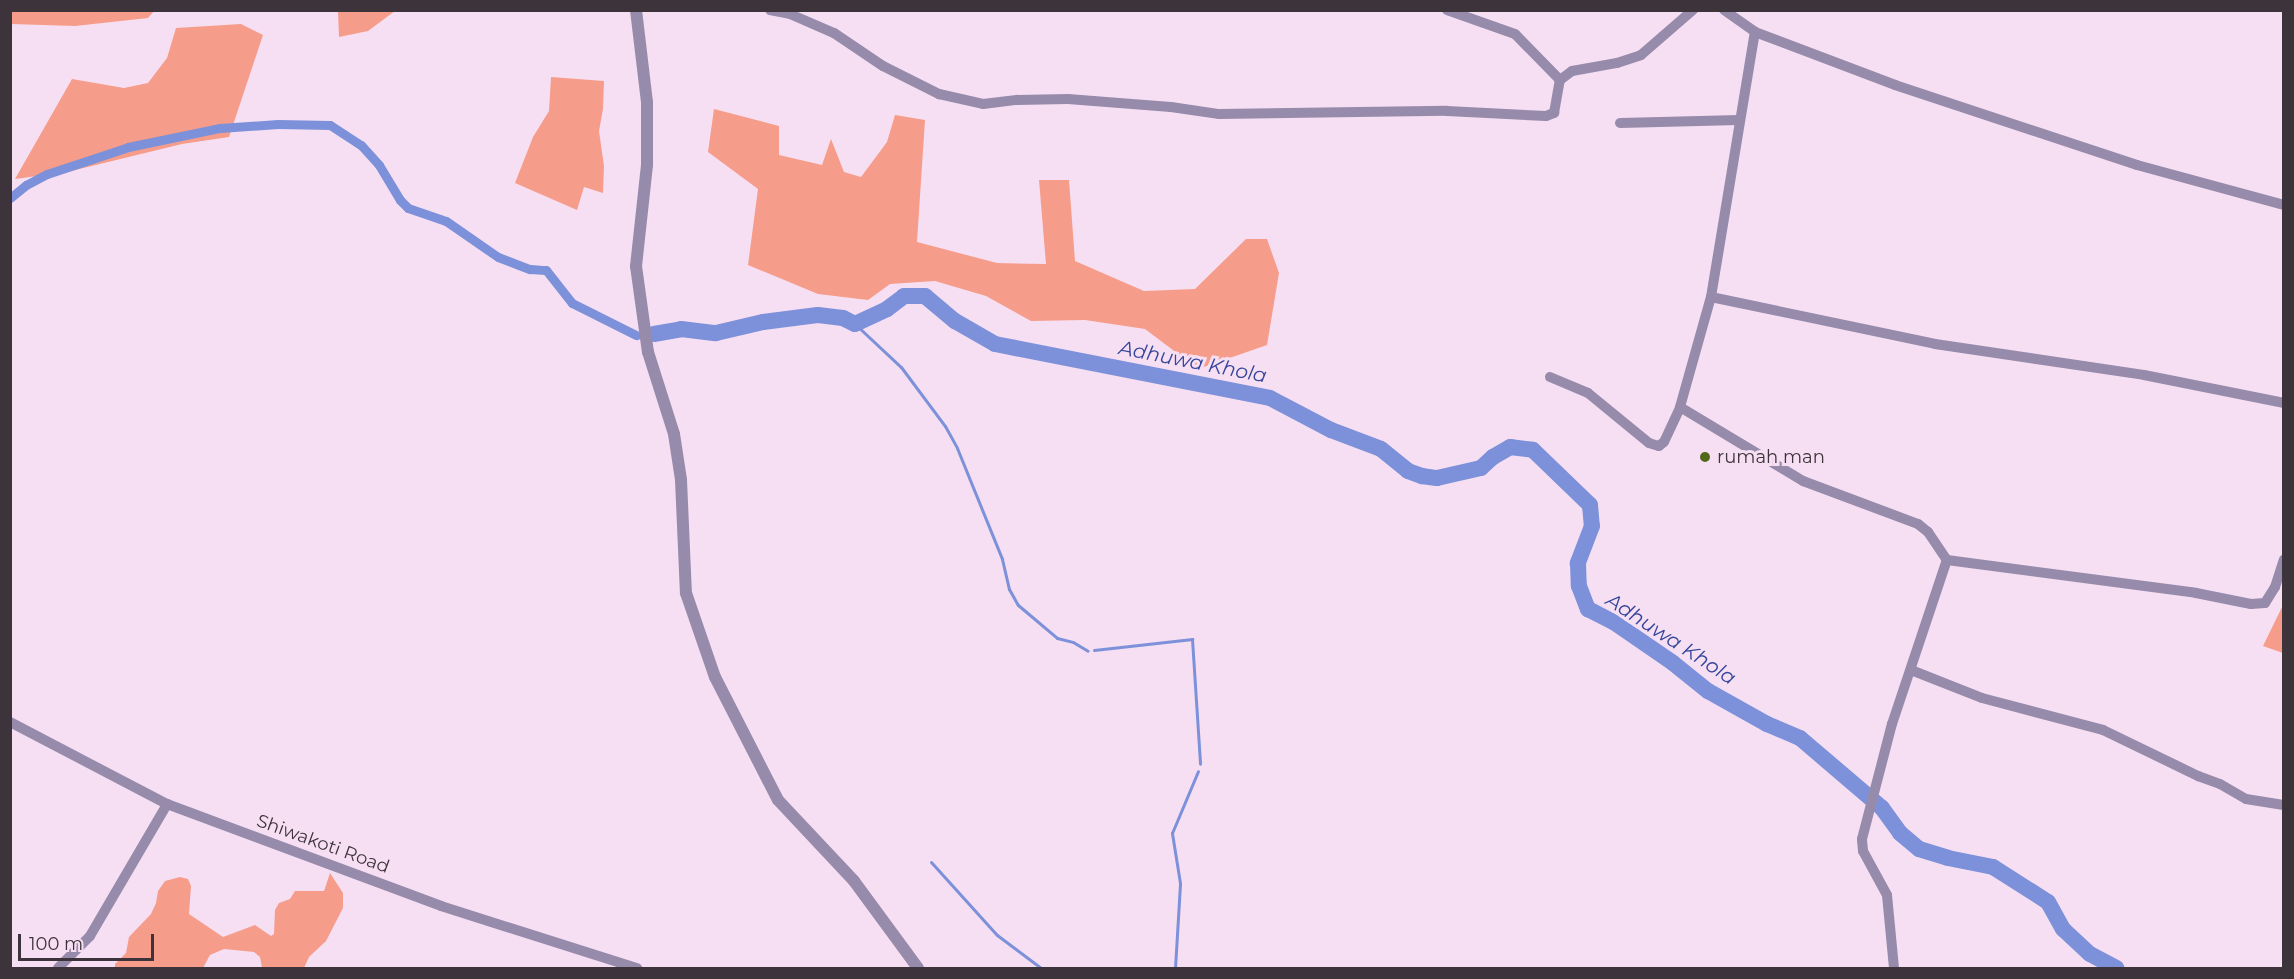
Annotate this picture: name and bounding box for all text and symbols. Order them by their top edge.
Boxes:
water label: Adhuwa Khola [1117,336,1269,388]
place label: rumah man [1717,446,1825,468]
marker: rumah man [1698,450,1712,464]
water label: Adhuwa Khola [1602,588,1740,690]
street label: Shiwakoti Road [254,810,392,878]
scale bar [21,922,158,960]
text: 100 m [29,933,83,955]

